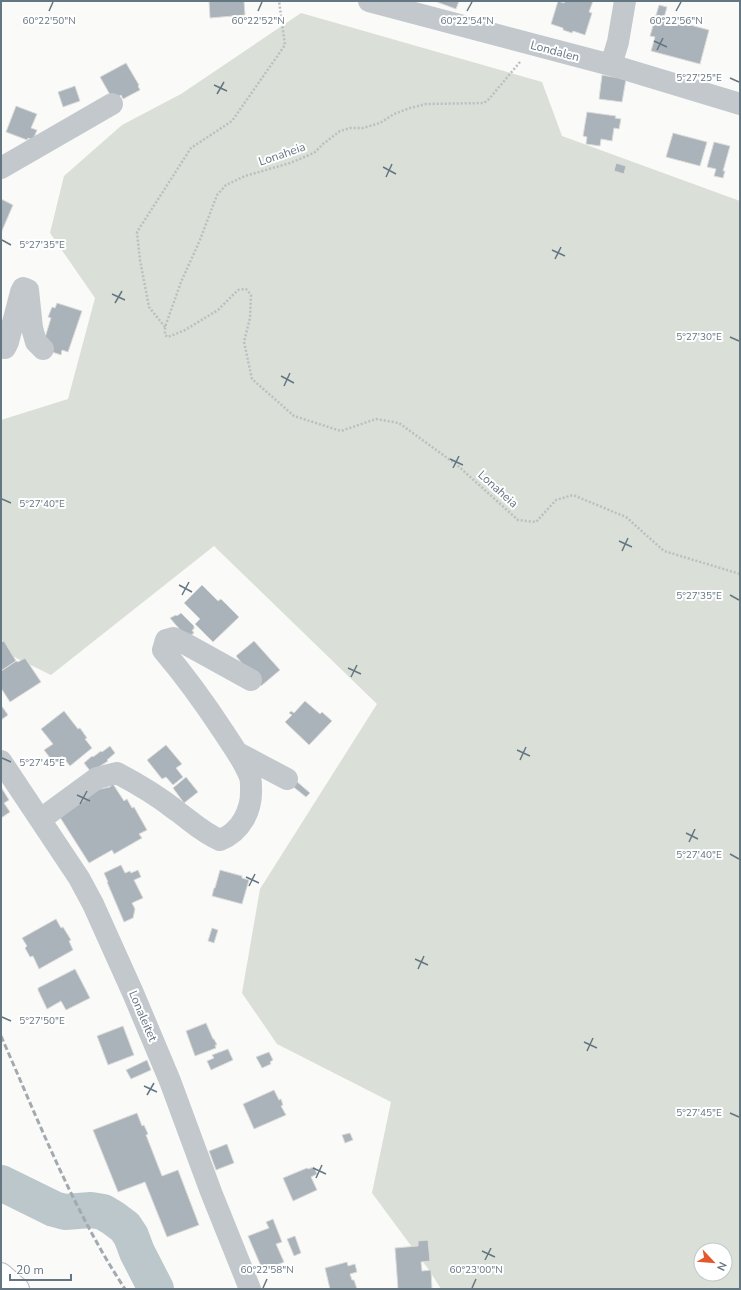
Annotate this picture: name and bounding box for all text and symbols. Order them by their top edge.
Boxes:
text: 60°22'50"N [22,14,76,28]
text: 60°22'52"N [231,14,285,28]
text: 60°22'54"N [440,14,494,28]
text: 60°22'56"N [649,14,703,28]
street label: Londalen [529,37,581,65]
text: 5°27'25"E [676,71,722,85]
street label: Lonaheia [256,139,308,169]
text: 5°27'35"E [19,238,65,252]
text: 5°27'30"E [676,330,722,344]
street label: Lonaheia [475,467,521,511]
text: 5°27'40"E [19,497,65,511]
text: 5°27'35"E [676,589,722,603]
text: 5°27'45"E [19,756,65,770]
text: 5°27'40"E [676,848,722,862]
street label: Lonaleitet [125,988,161,1045]
text: 5°27'50"E [19,1014,65,1028]
text: 5°27'45"E [676,1106,722,1120]
north arrow [693,1242,733,1282]
scale bar [10,1256,71,1282]
text: N [713,1259,730,1273]
text: 20 m [16,1262,44,1278]
text: 60°22'58"N [240,1263,294,1277]
text: 60°23'00"N [449,1263,503,1277]

